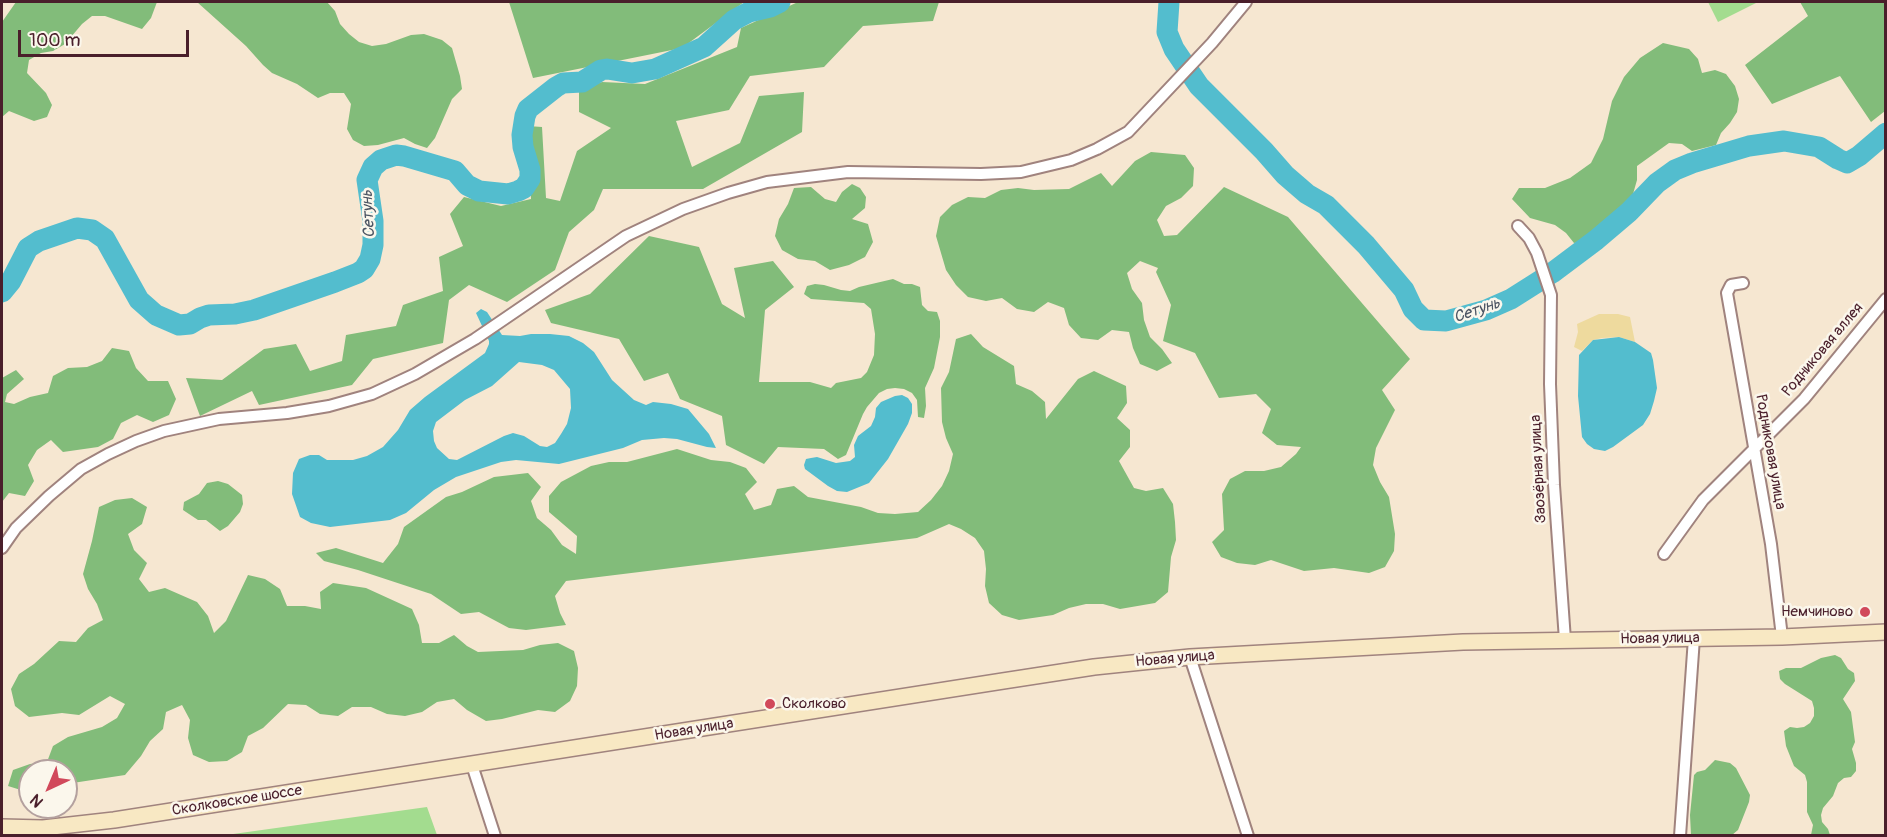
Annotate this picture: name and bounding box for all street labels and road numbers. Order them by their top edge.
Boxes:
street label: Родниковая аллея [1779,300,1867,400]
street label: Родниковая улица [1751,393,1789,511]
street label: Заозёрная улица [1527,414,1551,524]
street label: Новая улица [1620,629,1700,649]
street label: Новая улица [1135,647,1215,671]
street label: Новая улица [653,715,735,745]
street label: Сколковское шоссе [171,782,303,820]

